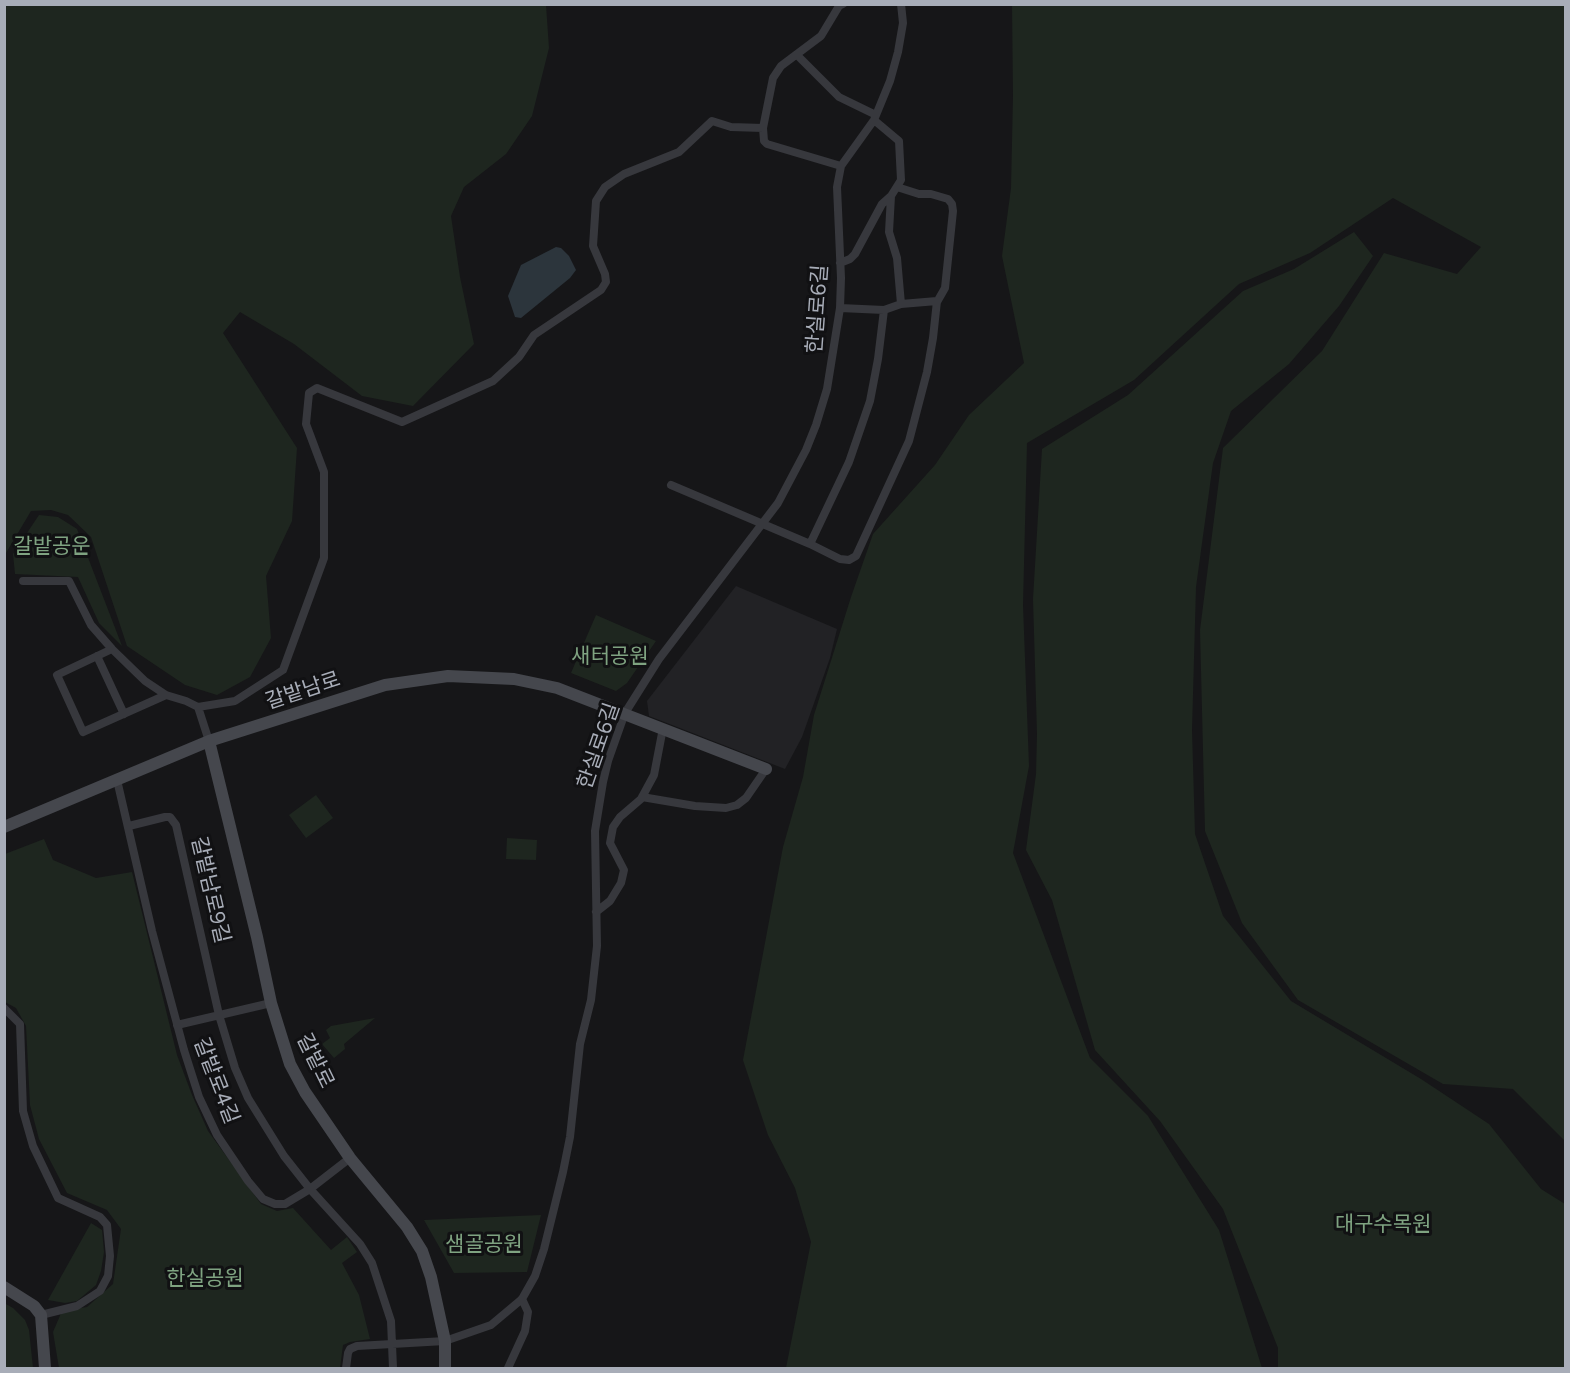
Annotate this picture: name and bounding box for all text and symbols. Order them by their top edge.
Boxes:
street label: 한실로6길 [802,264,834,354]
park label: 갈밭공운 [13,534,91,560]
park label: 새터공원 [571,644,649,670]
street label: 갈밭남로 [262,667,344,715]
street label: 한실로6길 [573,700,625,792]
street label: 갈밭남로9길 [186,834,234,946]
street label: 갈밭로 [291,1029,339,1093]
street label: 갈밭로4길 [188,1034,244,1128]
park label: 대구수목원 [1335,1212,1431,1238]
park label: 샘골공원 [445,1232,523,1258]
park label: 한실공원 [166,1266,244,1292]

